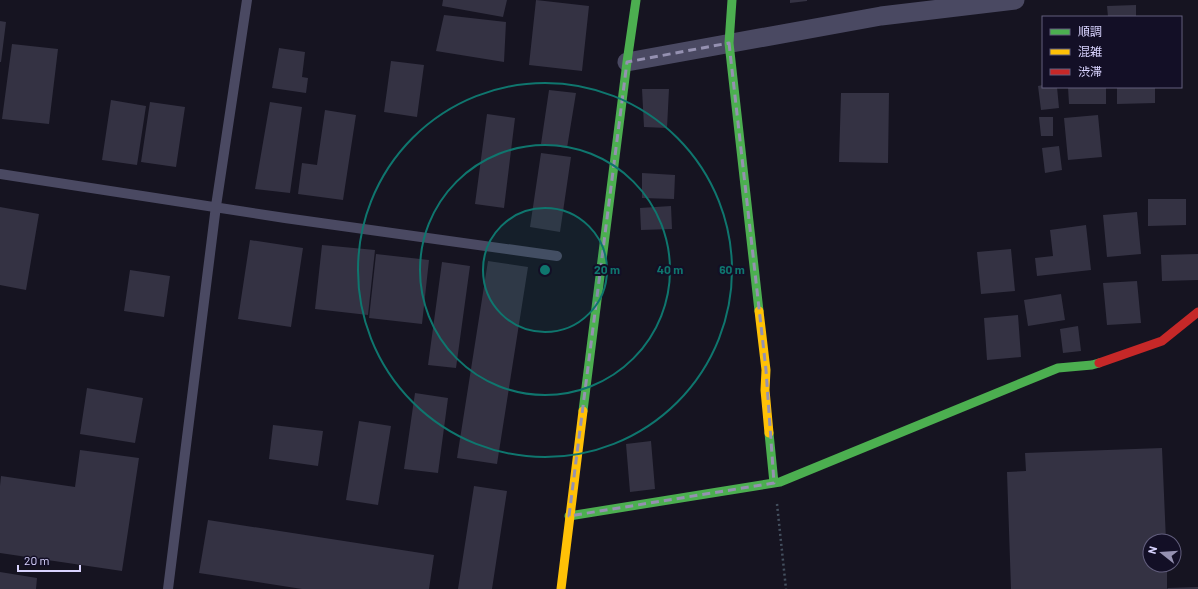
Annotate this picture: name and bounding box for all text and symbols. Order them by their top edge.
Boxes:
legend [1042,16,1182,88]
text: 順調 [1078,24,1102,38]
text: 混雑 [1078,44,1102,58]
text: 渋滞 [1078,64,1102,78]
text: 20 m [594,262,620,276]
text: 40 m [657,262,683,276]
text: 60 m [719,262,745,276]
centre of rings [538,263,552,277]
north arrow [1142,533,1182,573]
text: N [1145,545,1159,555]
scale bar [18,547,80,573]
text: 20 m [24,553,50,567]

